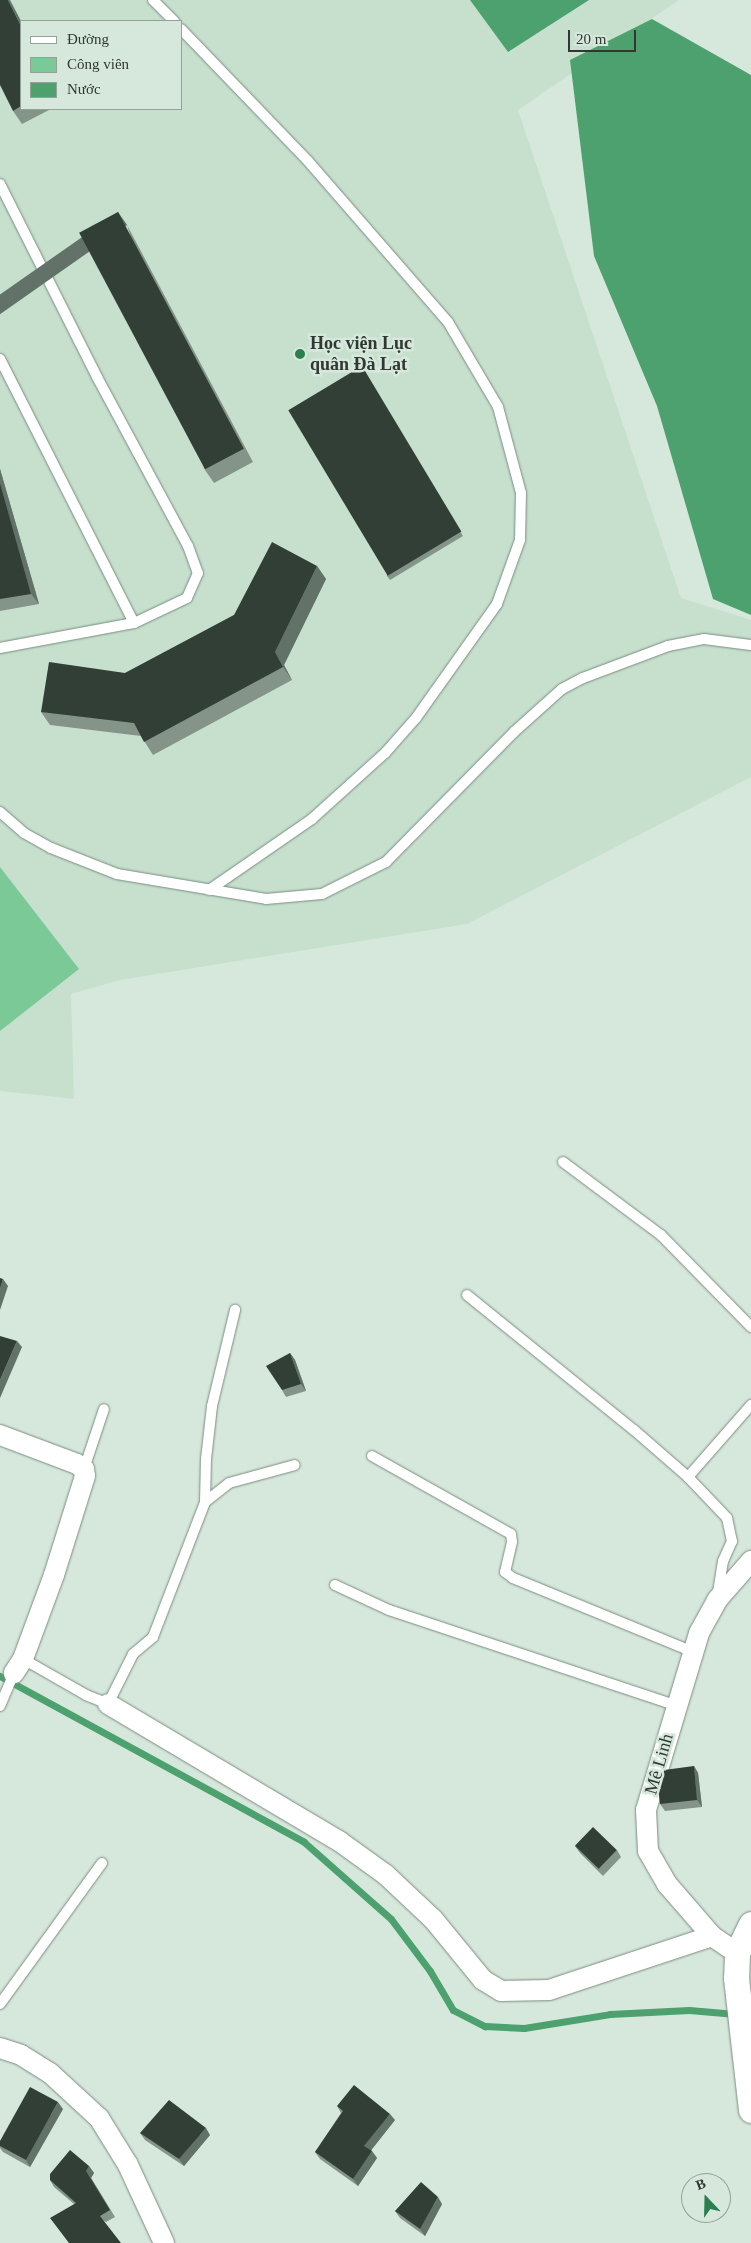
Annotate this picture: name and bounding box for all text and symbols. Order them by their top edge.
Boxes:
legend [20,20,182,110]
scale bar [571,20,638,52]
text: Đường [67,31,109,47]
text: 20 m [576,31,606,47]
text: Công viên [67,56,129,72]
text: Nước [67,81,101,97]
place label: Học viện Lục quân Đà Lạt [310,333,412,376]
marker: Học viện Lục quân Đà Lạt [294,348,306,360]
street label: Mê Linh [640,1731,678,1797]
north arrow [681,2173,731,2223]
text: B [694,2176,708,2193]

